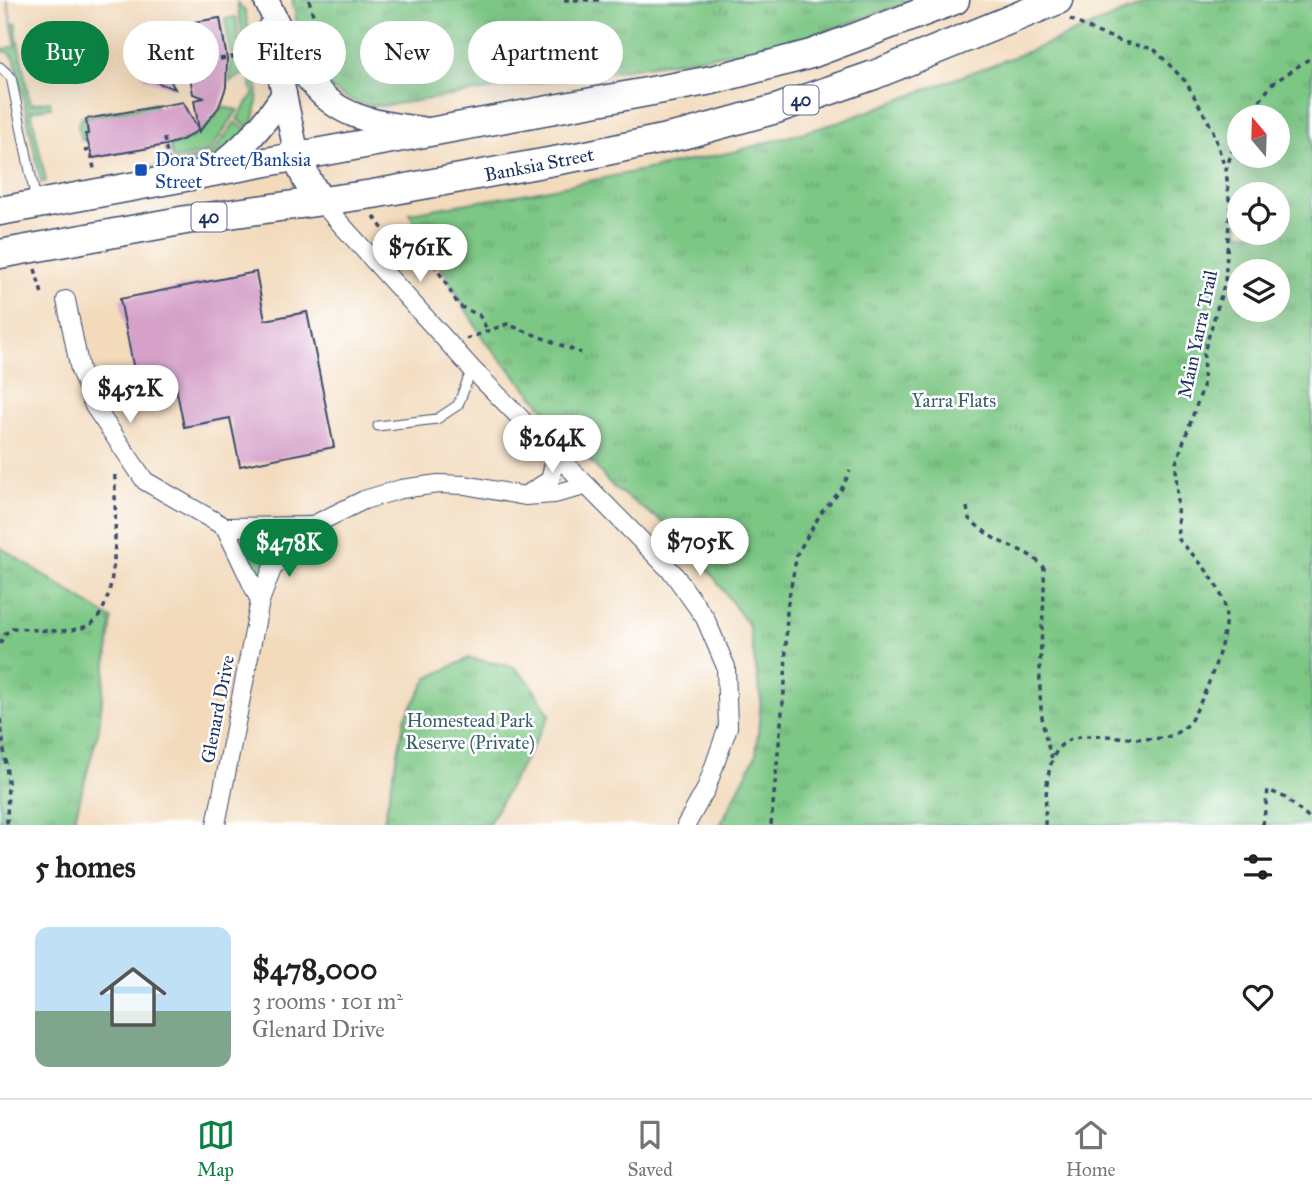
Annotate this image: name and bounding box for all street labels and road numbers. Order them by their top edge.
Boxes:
road number: 40 [784,86,818,114]
street label: Banksia Street [482,143,596,186]
road number: 40 [192,202,227,232]
street label: Main Yarra Trail [1173,267,1222,400]
street label: Glenard Drive [196,653,239,765]

